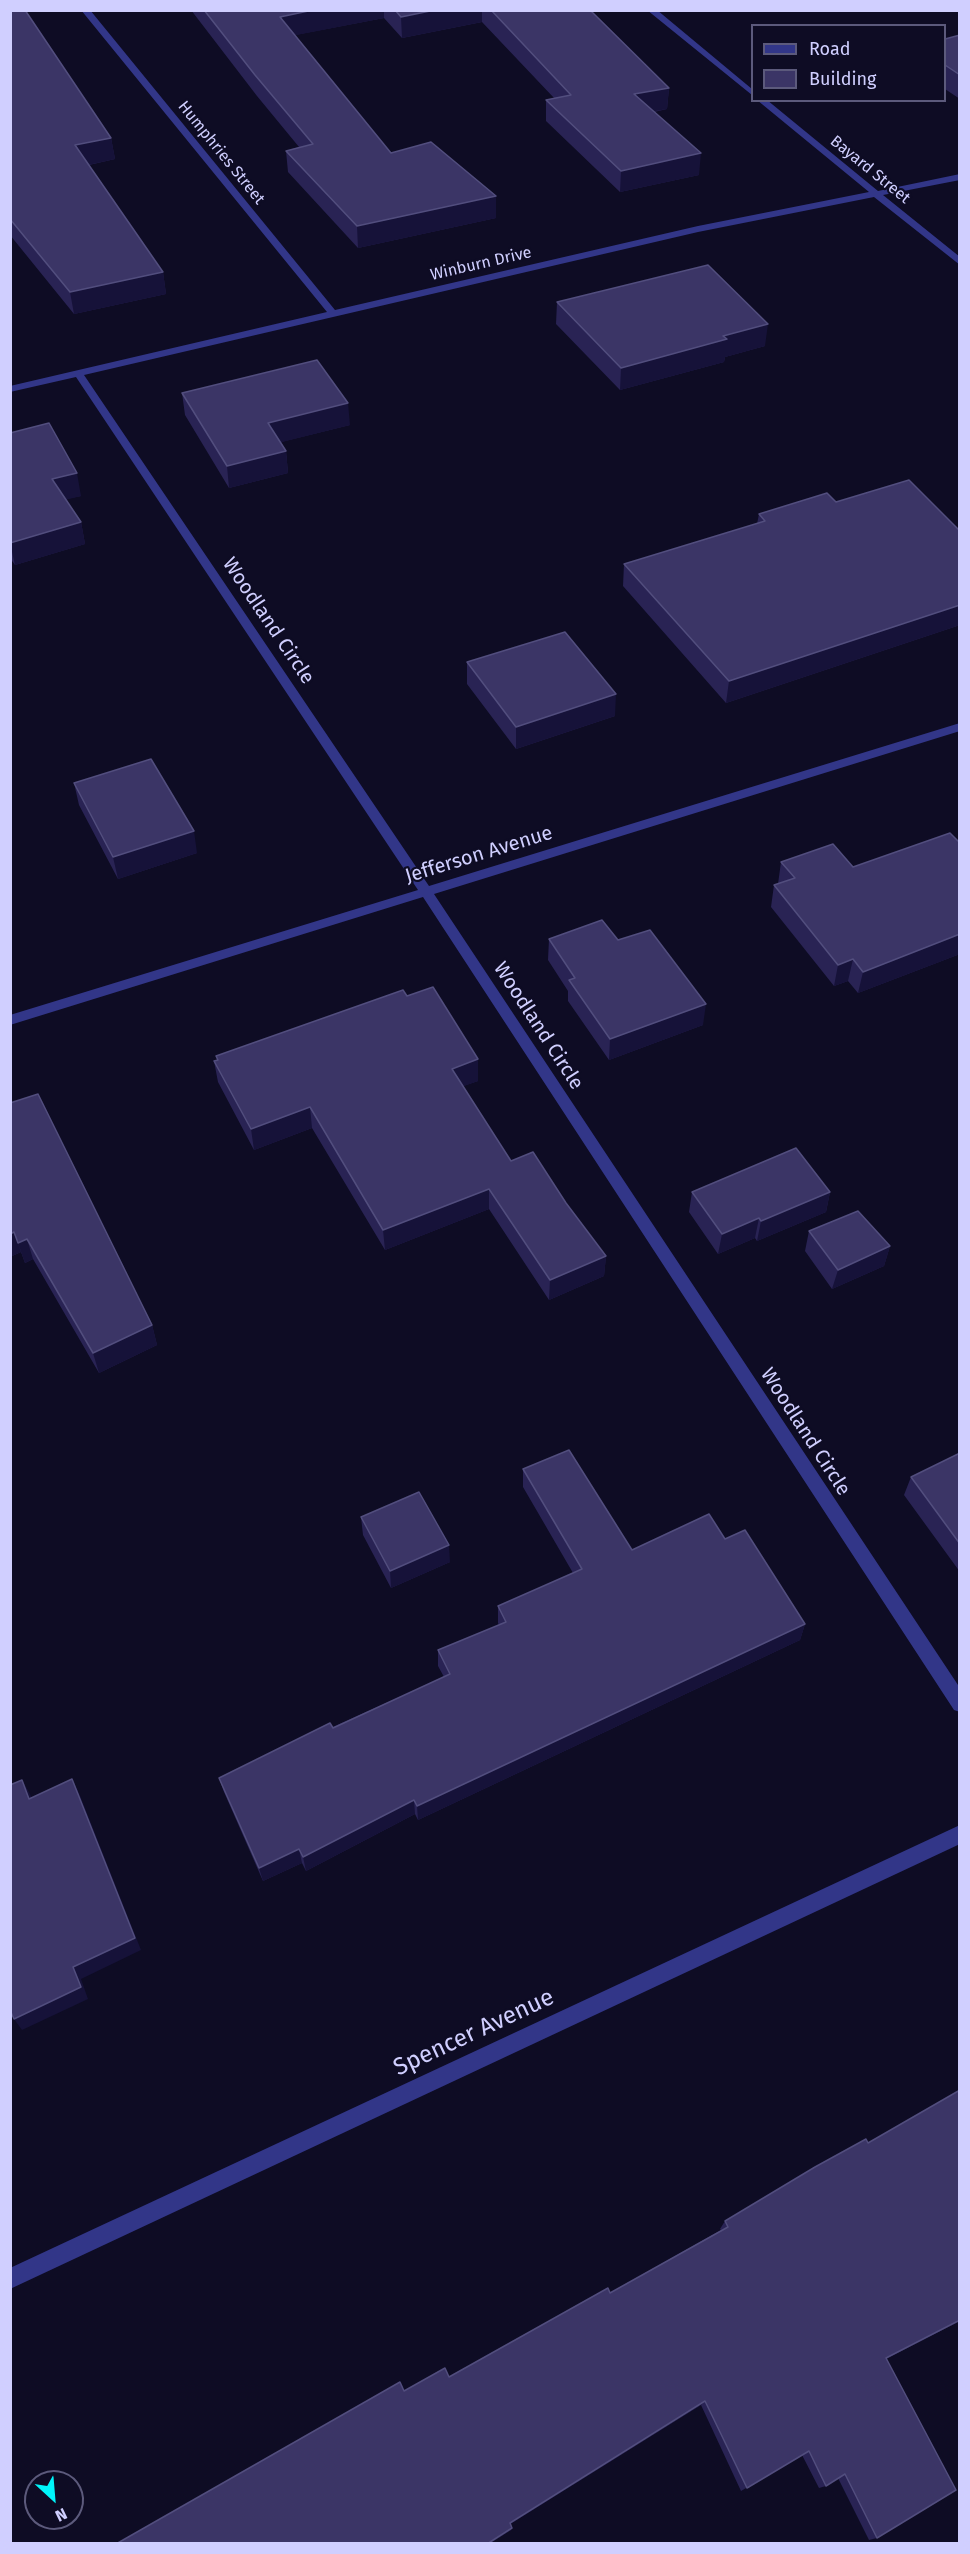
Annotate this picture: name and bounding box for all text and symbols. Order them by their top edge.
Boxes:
legend [751,24,946,102]
text: Road [809,38,851,60]
text: Building [809,68,876,90]
street label: Humphries Street [173,97,269,209]
street label: Bayard Street [826,132,914,208]
street label: Winburn Drive [429,243,533,285]
street label: Woodland Circle [217,553,319,689]
street label: Jefferson Avenue [402,821,556,889]
street label: Woodland Circle [488,958,588,1094]
street label: Woodland Circle [755,1364,855,1500]
street label: Spencer Avenue [389,1983,559,2083]
north arrow [24,2470,84,2530]
text: N [52,2504,70,2526]

